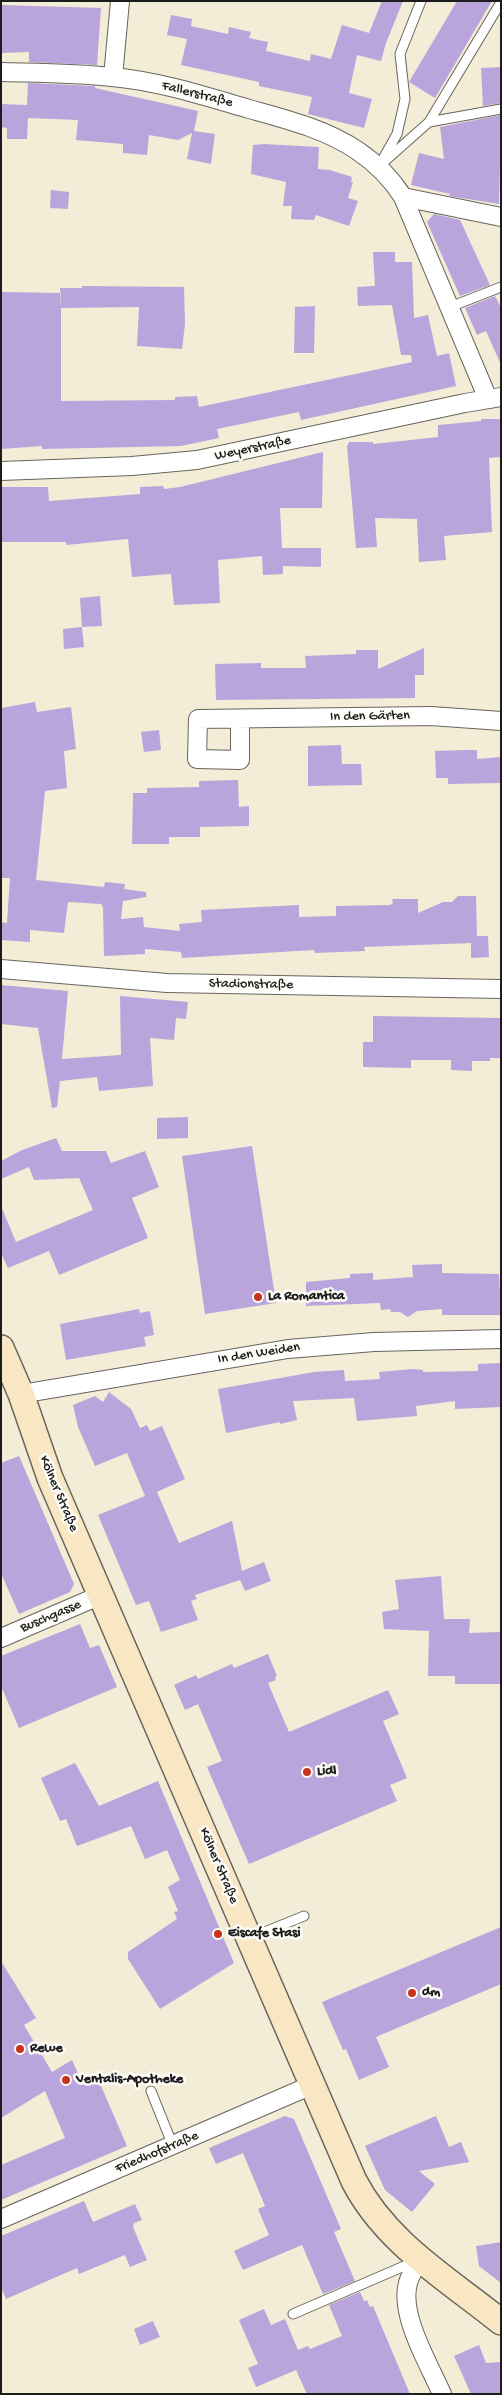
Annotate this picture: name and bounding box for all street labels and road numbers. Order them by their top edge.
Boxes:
street label: Fallerstraße [160,78,234,112]
street label: Weyerstraße [213,433,293,465]
street label: In den Gärten [330,708,410,726]
street label: Stadionstraße [209,976,293,994]
street label: In den Weiden [217,1339,301,1369]
street label: Kölner Straße [34,1453,82,1535]
street label: Buschgasse [18,1597,84,1637]
street label: Kölner Straße [194,1825,242,1907]
street label: Friedhofstraße [113,2128,201,2178]

